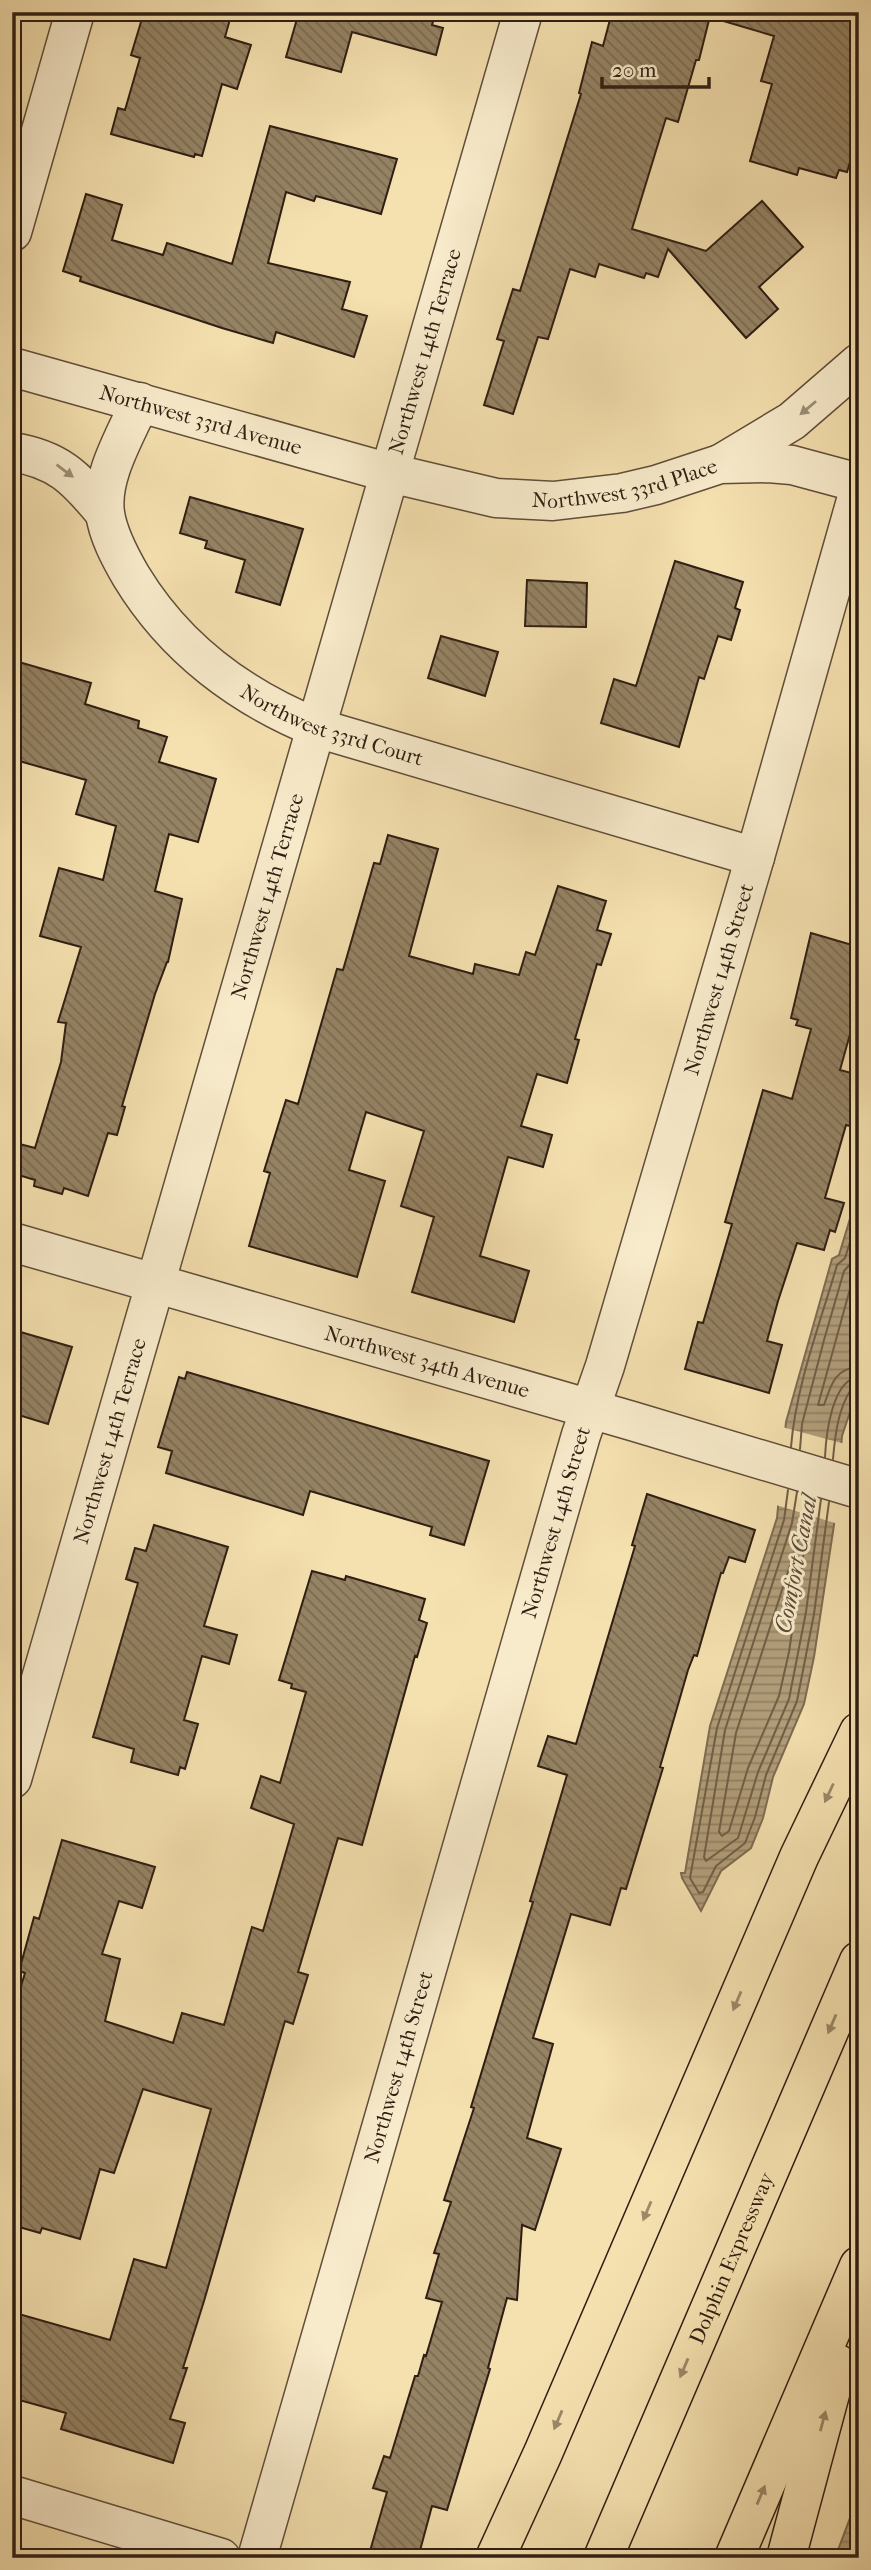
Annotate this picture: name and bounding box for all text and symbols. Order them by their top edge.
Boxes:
scale bar [602,46,708,90]
text: 20 m [612,58,657,82]
street label: Northwest 14th Terrace [384,246,466,457]
street label: Northwest 33rd Avenue [97,380,305,460]
one-way arrow [799,400,817,416]
street label: Northwest 33rd Place [531,454,720,513]
one-way arrow [56,464,74,478]
street label: Northwest 33rd Court [236,679,427,771]
street label: Northwest 14th Terrace [226,790,308,1002]
street label: Northwest 14th Street [679,880,759,1078]
street label: Northwest 34th Avenue [322,1321,532,1403]
street label: Northwest 14th Terrace [69,1335,151,1547]
street label: Northwest 14th Street [517,1423,595,1621]
water label: Comfort Canal [769,1490,823,1635]
one-way arrow [823,1783,834,1803]
street label: Northwest 14th Street [360,1968,438,2166]
one-way arrow [731,1991,742,2012]
one-way arrow [826,2013,837,2034]
street label: Dolphin Expressway [684,2168,779,2348]
one-way arrow [641,2200,652,2221]
one-way arrow [678,2358,690,2378]
one-way arrow [552,2409,563,2430]
one-way arrow [818,2410,829,2432]
one-way arrow [755,2485,767,2505]

